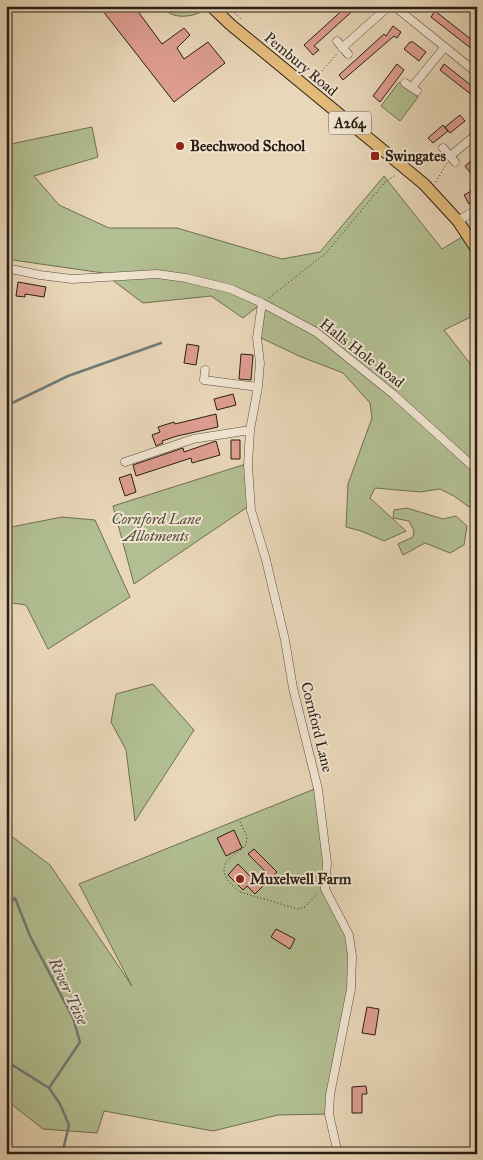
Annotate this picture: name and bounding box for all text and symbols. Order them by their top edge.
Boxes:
street label: Pembury Road [261,28,342,100]
road number: A264 [329,112,371,134]
place label: Beechwood School [190,137,306,155]
marker: Beechwood School [174,140,186,152]
place label: Swingates [385,147,446,166]
marker: Swingates [369,150,381,162]
street label: Halls Hole Road [316,315,408,392]
park label: Cornford Lane Allotments [111,510,201,545]
street label: Cornford Lane [297,680,337,774]
place label: Muxelwell Farm [250,870,352,888]
marker: Muxelwell Farm [234,873,246,885]
water label: River Teise [44,954,93,1029]

